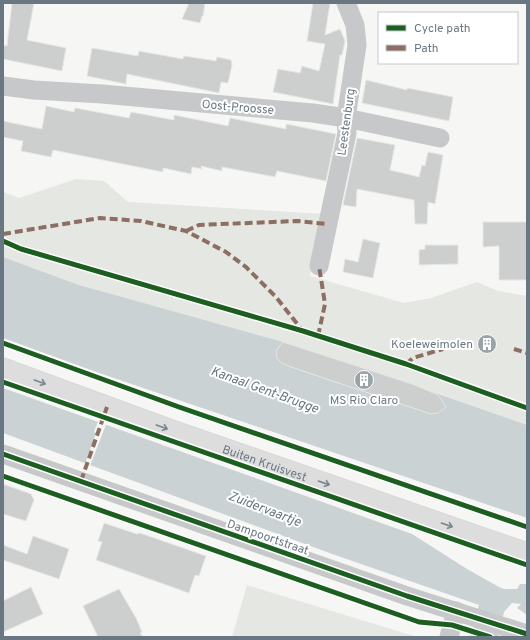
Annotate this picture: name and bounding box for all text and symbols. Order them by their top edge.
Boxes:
legend [378,12,518,64]
text: Cycle path [414,21,471,37]
text: Path [414,41,439,57]
street label: Leestenburg [334,88,360,157]
street label: Oost-Proosse [201,97,275,119]
building icon: Koeleweimolen [476,333,498,355]
place label: Koeleweimolen [391,337,473,353]
water label: Kanaal Gent-Brugge [208,364,321,418]
building icon: MS Rio Claro [353,369,375,391]
one-way arrow [33,379,45,387]
place label: MS Rio Claro [330,393,399,409]
one-way arrow [155,424,168,431]
street label: Buiten Kruisvest [220,442,309,486]
one-way arrow [318,480,331,487]
water label: Zuidervaartje [226,489,303,531]
street label: Dampoortstraat [225,516,311,559]
one-way arrow [441,522,453,530]

